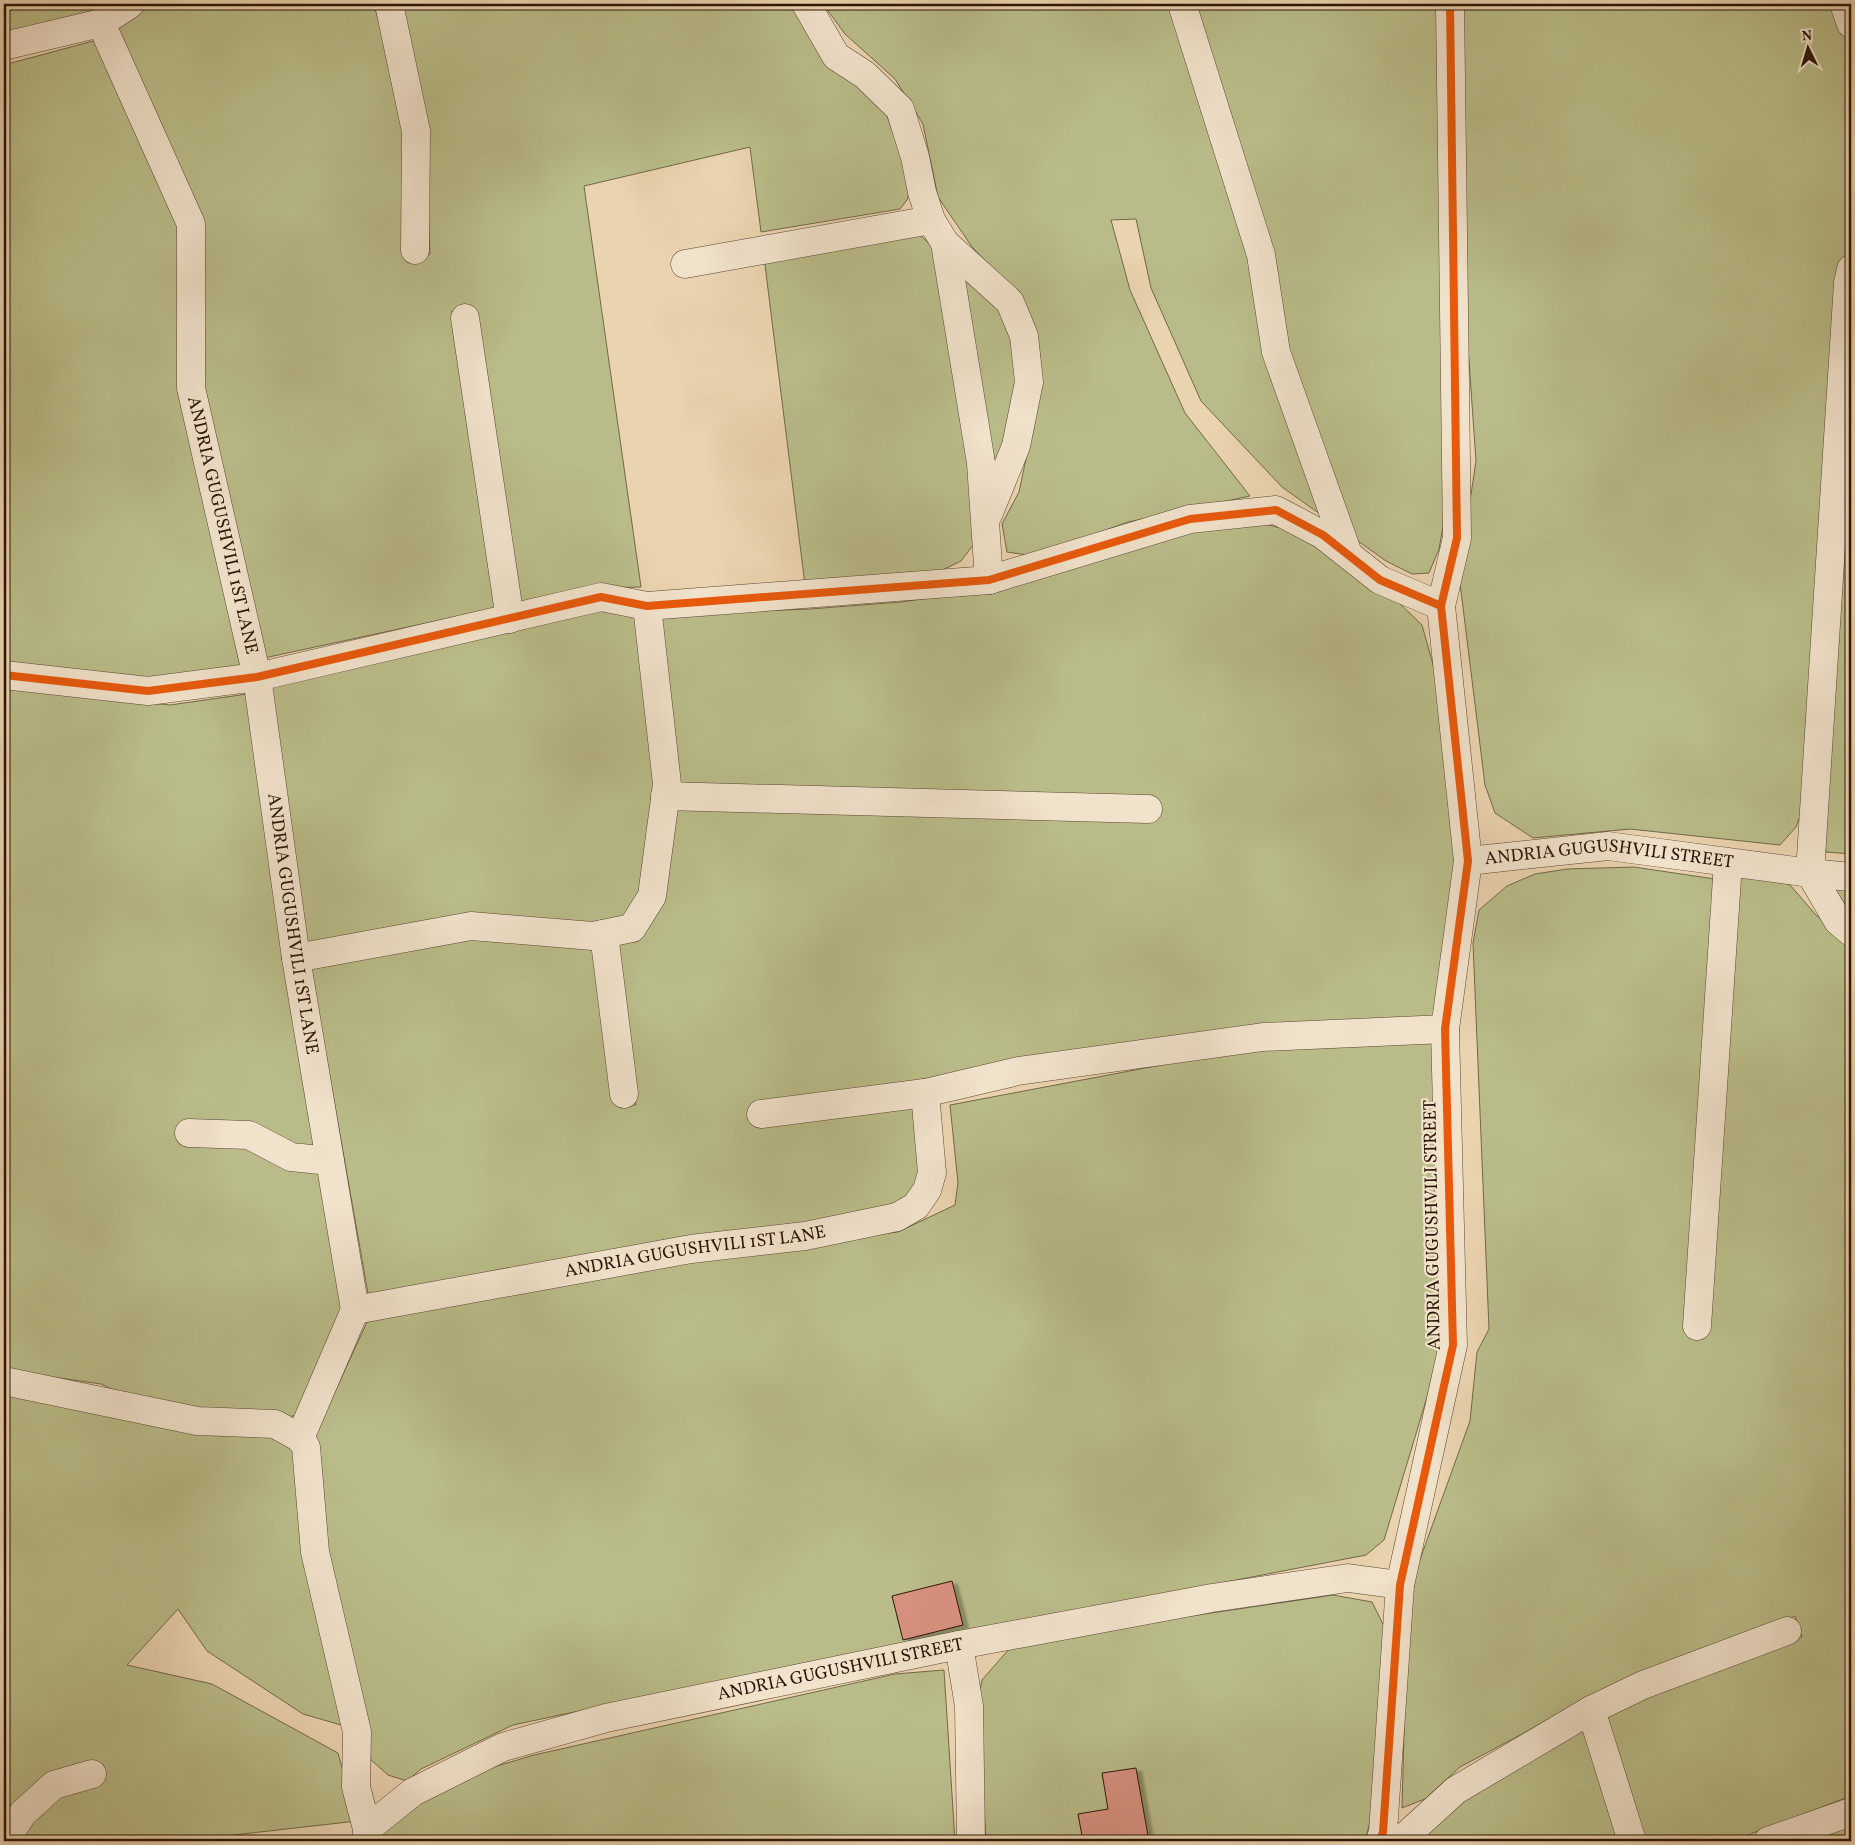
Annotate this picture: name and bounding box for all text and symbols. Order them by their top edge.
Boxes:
north arrow [1782,22,1832,72]
text: N [1801,27,1813,46]
street label: ANDRIA GUGUSHVILI 1ST LANE [181,394,264,657]
street label: ANDRIA GUGUSHVILI 1ST LANE [261,792,324,1056]
street label: ANDRIA GUGUSHVILI STREET [1483,833,1735,875]
street label: ANDRIA GUGUSHVILI STREET [1418,1099,1448,1350]
street label: ANDRIA GUGUSHVILI 1ST LANE [563,1219,828,1284]
street label: ANDRIA GUGUSHVILI STREET [715,1632,966,1707]

